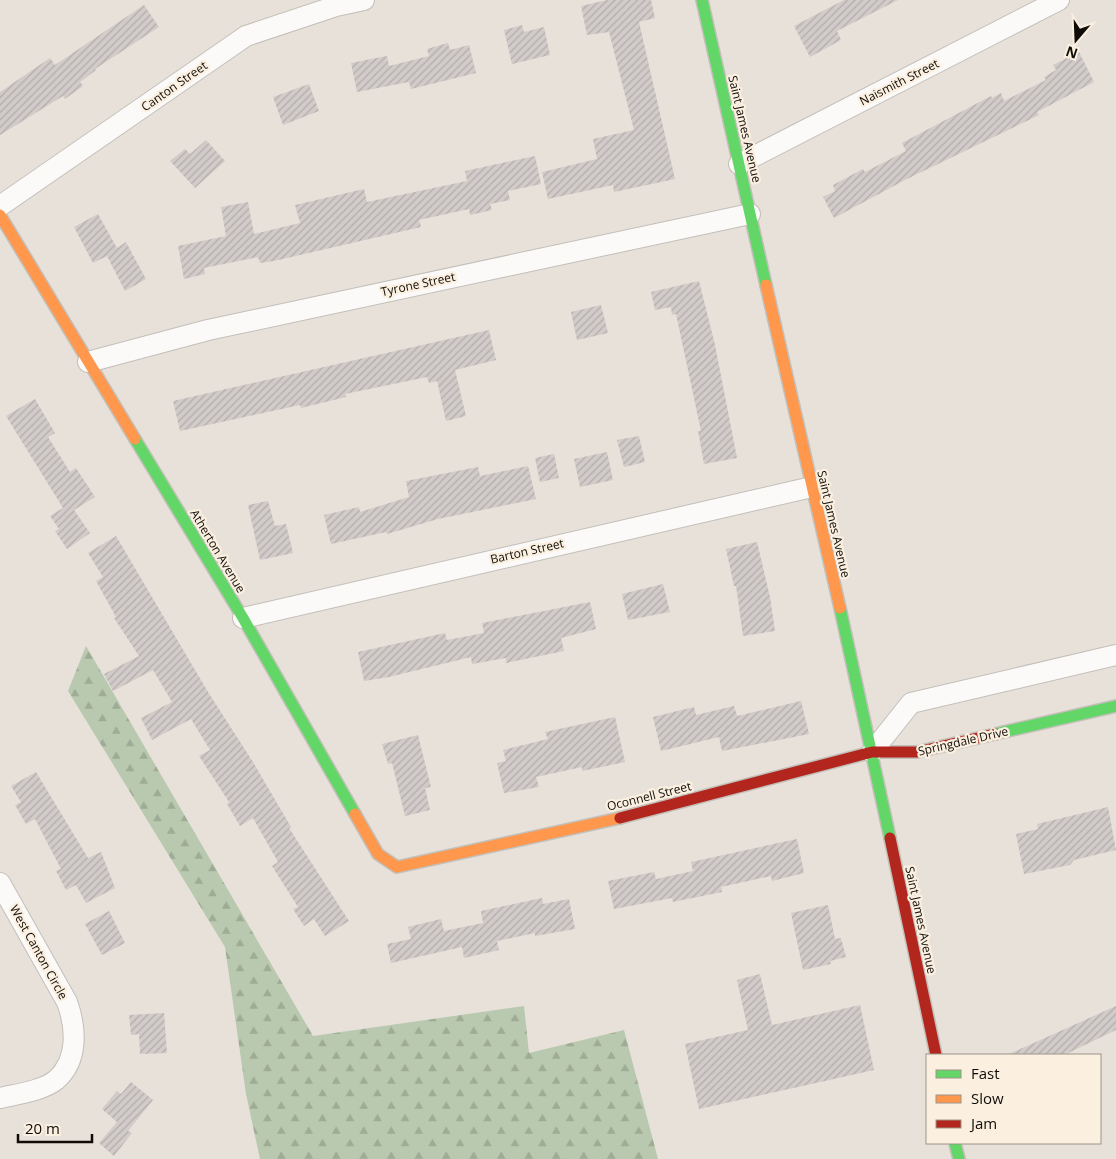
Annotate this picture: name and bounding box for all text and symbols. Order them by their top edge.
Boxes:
north arrow [1051,15,1101,65]
text: N [1063,42,1080,64]
street label: Naismith Street [856,55,942,109]
street label: Canton Street [138,57,210,115]
street label: Saint James Avenue [724,74,766,184]
street label: Tyrone Street [379,268,457,300]
street label: Saint James Avenue [813,469,855,579]
street label: Atherton Avenue [186,506,250,596]
street label: Barton Street [489,534,565,568]
street label: Springdale Drive [916,722,1010,760]
street label: Oconnell Street [605,777,693,815]
street label: Saint James Avenue [901,865,941,976]
street label: West Canton Circle [6,902,72,1002]
legend [926,1054,1101,1144]
text: Fast [971,1063,1000,1083]
text: Slow [971,1088,1004,1108]
scale bar [18,1112,91,1144]
text: Jam [969,1113,997,1133]
text: 20 m [25,1118,60,1138]

